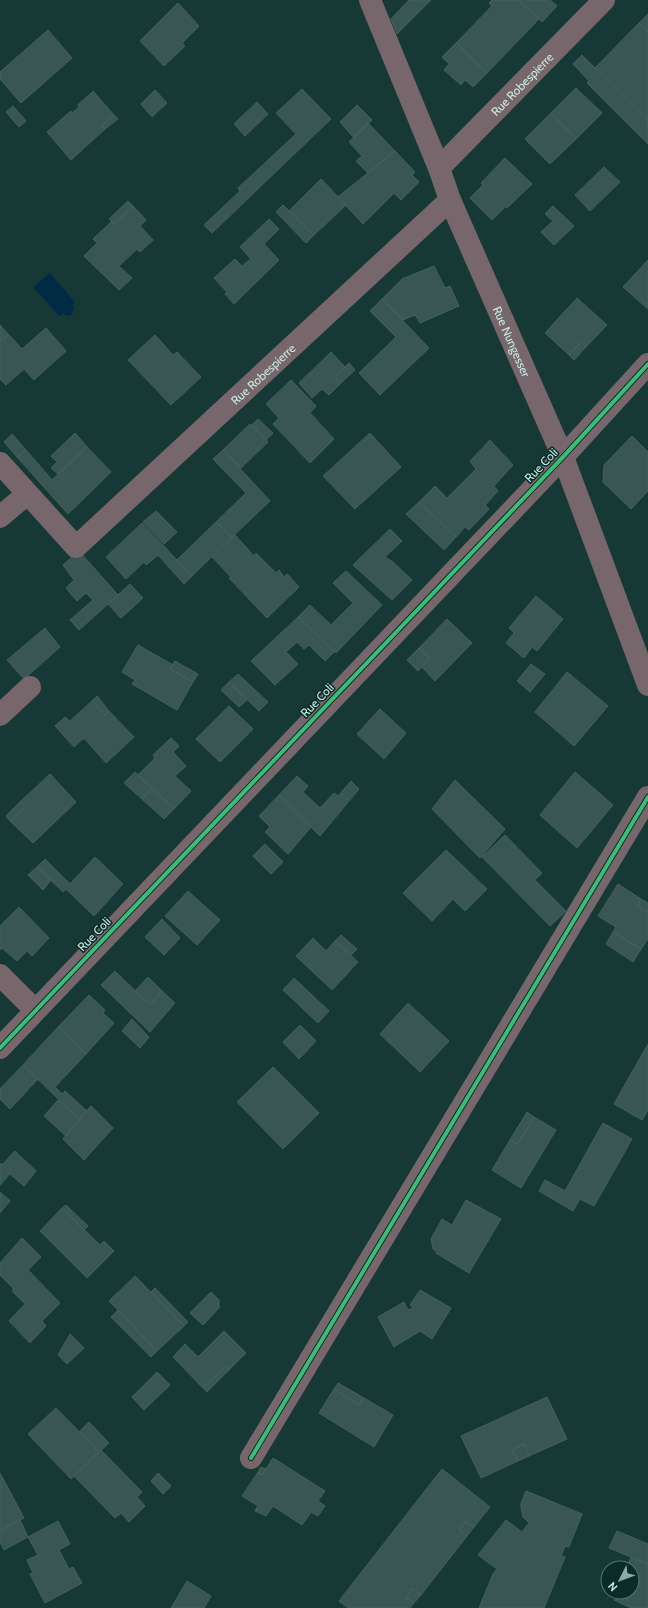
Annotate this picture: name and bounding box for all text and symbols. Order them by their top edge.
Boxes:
street label: Rue Robespierre [487,49,556,119]
street label: Rue Nungesser [490,304,534,379]
street label: Rue Robespierre [227,340,298,407]
street label: Rue Coli [521,445,561,485]
street label: Rue Coli [297,680,337,720]
street label: Rue Coli [74,914,114,954]
north arrow [600,1560,640,1600]
text: N [605,1579,620,1594]

